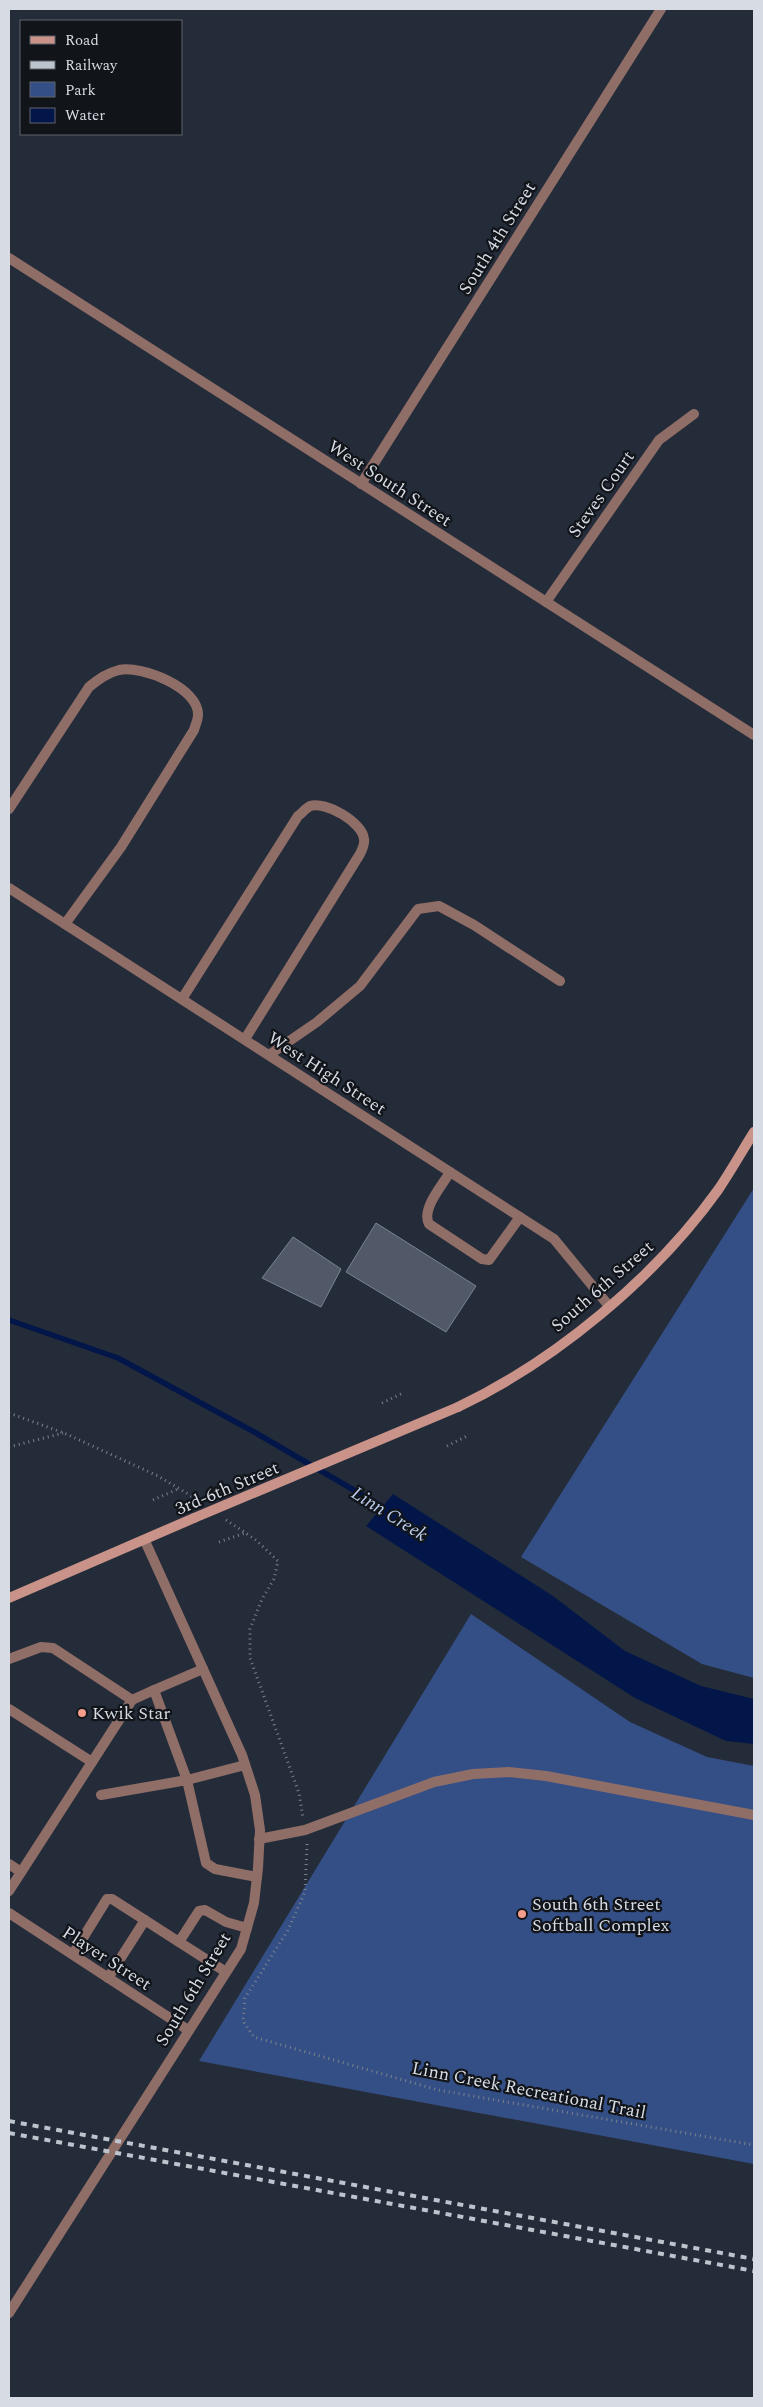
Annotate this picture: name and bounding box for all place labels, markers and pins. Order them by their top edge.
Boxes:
place label: Kwik Star [92,1700,170,1727]
marker: Kwik Star [76,1707,88,1719]
place label: South 6th Street Softball Complex [532,1891,669,1939]
marker: South 6th Street Softball Complex [516,1908,528,1920]

